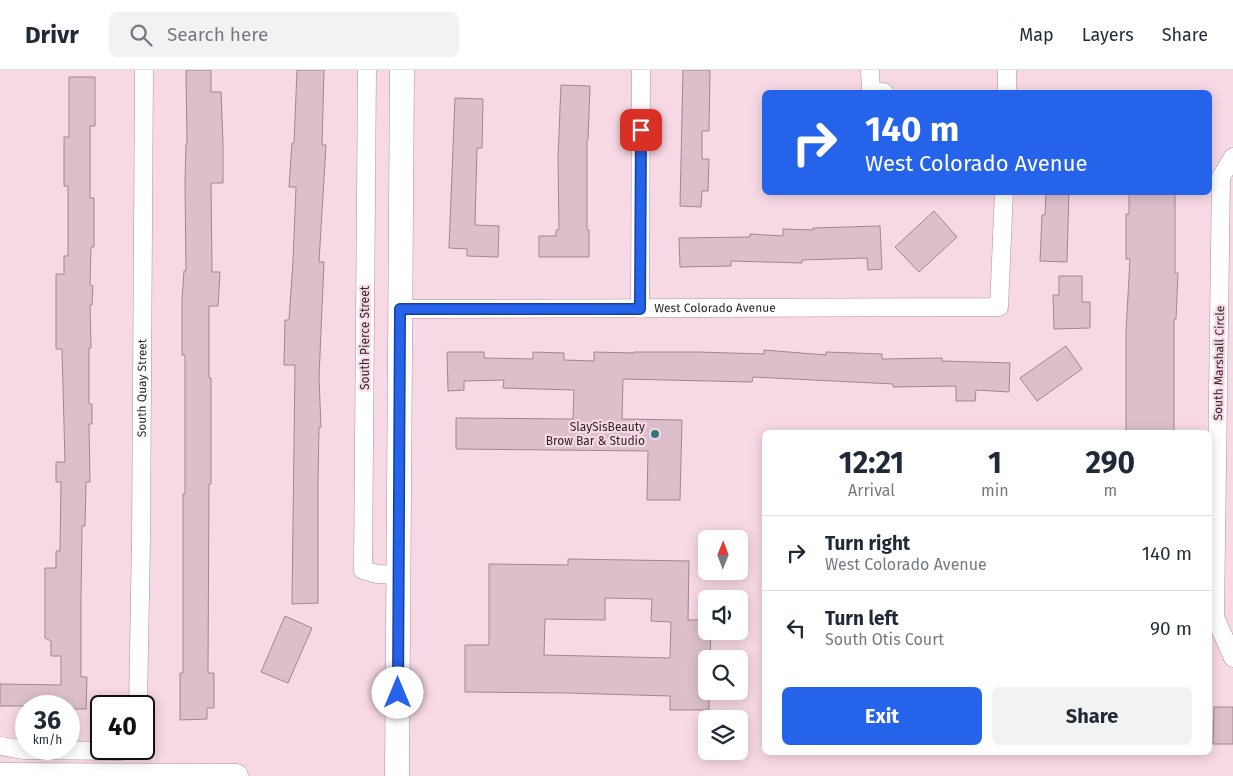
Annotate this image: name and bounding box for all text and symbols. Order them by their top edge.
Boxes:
search box [109,12,459,57]
text: Drivr [25,21,79,49]
icon: search [127,21,155,49]
text: Search here [167,23,268,46]
text: Map [1019,24,1054,46]
text: Layers [1082,24,1134,46]
text: Share [1162,24,1208,46]
text: 140 m [865,108,959,150]
pin [620,109,662,151]
icon: right [782,110,847,175]
icon: arrive [627,116,655,144]
text: West Colorado Avenue [865,150,1087,177]
street label: South Pierce Street [358,285,372,390]
street label: West Colorado Avenue [654,301,776,315]
street label: South Marshall Circle [1211,306,1227,420]
street label: South Quay Street [135,338,149,437]
place label: SlaySisBeauty Brow Bar & Studio [546,420,645,448]
marker: SlaySisBeauty Brow Bar & Studio [649,428,661,440]
text: 12:21 [839,445,904,481]
text: 1 [988,445,1002,481]
text: 290 [1086,445,1135,481]
text: Arrival [848,481,895,500]
text: min [981,481,1009,500]
text: m [1103,481,1117,500]
north arrow [698,530,748,580]
map controls [698,530,748,760]
text: Turn right [825,532,910,555]
icon: right [782,539,810,567]
text: 140 m [1142,542,1192,565]
text: West Colorado Avenue [825,555,987,574]
button: sound [698,590,748,640]
text: Turn left [825,607,899,630]
icon: left [782,614,810,642]
text: 90 m [1150,617,1192,640]
text: South Otis Court [825,630,944,649]
button: search [698,650,748,700]
position arrow [371,666,423,718]
button: Exit [782,687,982,745]
button: Share [992,687,1192,745]
speed limit sign: 40 [90,695,155,760]
text: 36 [34,706,61,736]
button: layers [698,710,748,760]
text: km/h [33,733,62,747]

